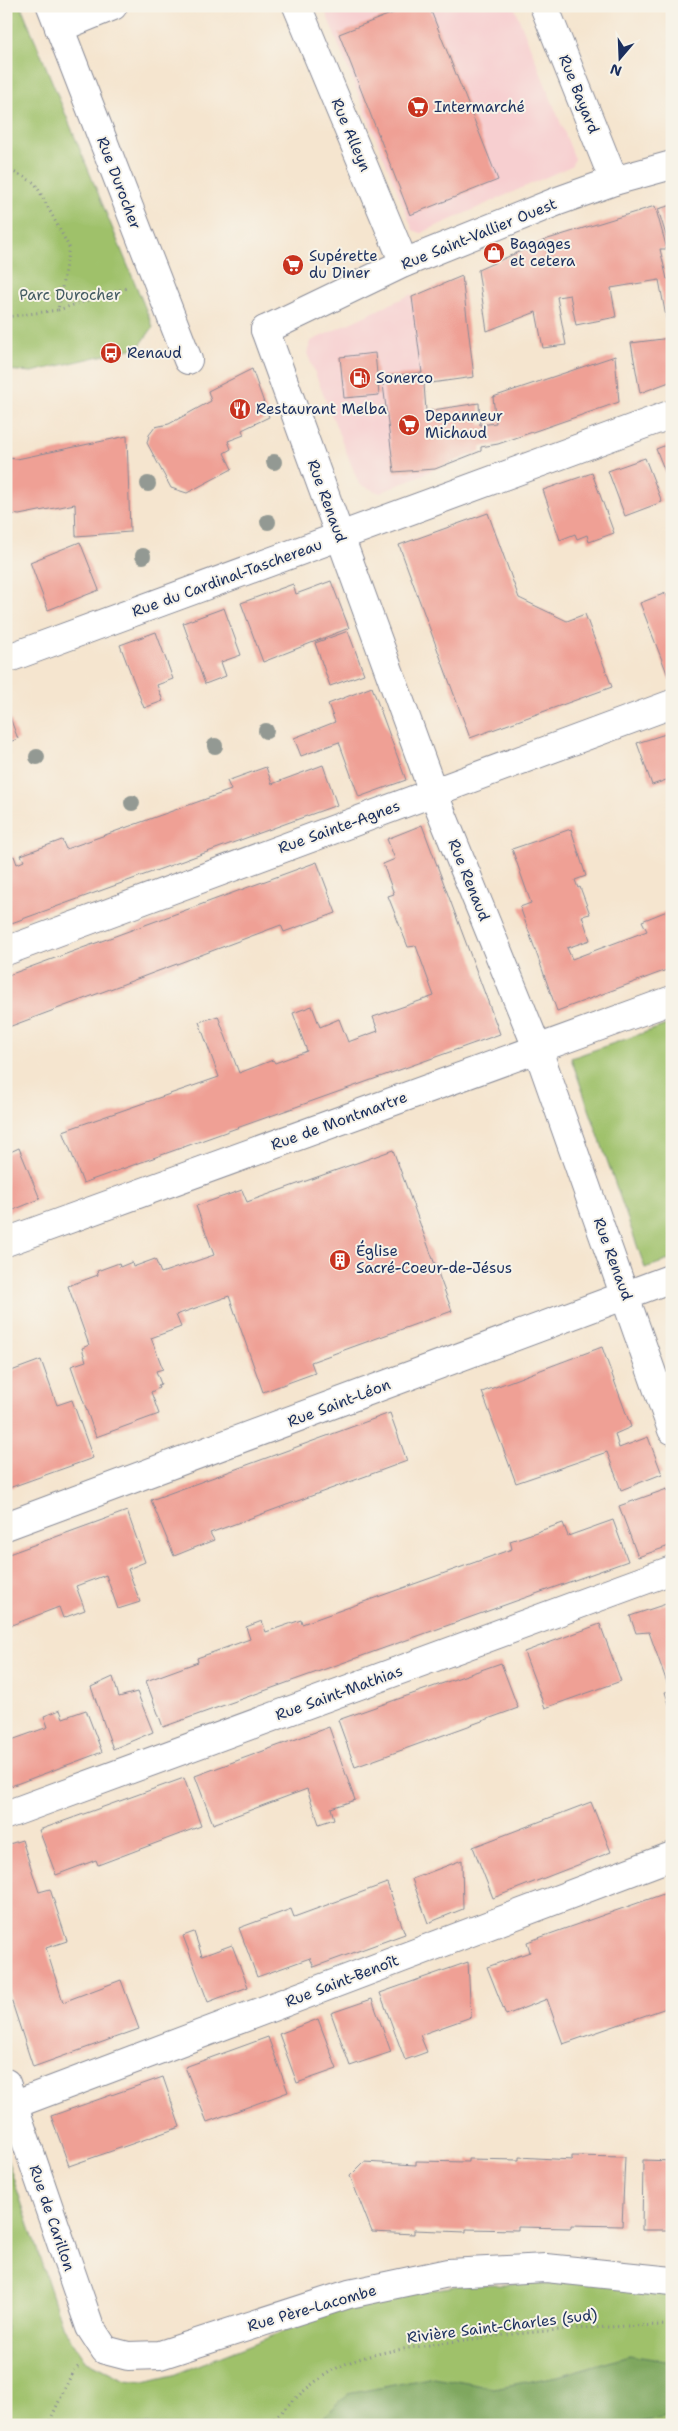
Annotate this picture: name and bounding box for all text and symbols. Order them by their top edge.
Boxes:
north arrow [596,32,646,82]
street label: Rue Bayard [554,52,604,137]
text: N [608,60,624,81]
street label: Rue Alleyn [327,95,375,175]
supermarket icon: Intermarché [406,95,430,119]
place label: Intermarché [434,97,525,117]
street label: Rue Durocher [92,134,146,232]
street label: Rue Saint-Vallier Ouest [398,194,560,274]
place label: Bagages et cetera [510,234,576,271]
shop icon: Bagages et cetera [482,241,506,265]
place label: Supérette du Diner [309,246,378,283]
supermarket icon: Supérette du Diner [281,253,305,277]
park label: Parc Durocher [19,285,121,305]
bus stop icon: Renaud [99,341,123,365]
place label: Renaud [127,343,182,363]
fuel station icon: Sonerco [348,366,372,390]
place label: Sonerco [376,368,433,388]
restaurant icon: Restaurant Melba [228,397,252,421]
place label: Restaurant Melba [256,399,387,419]
place label: Depanneur Michaud [425,406,503,443]
supermarket icon: Depanneur Michaud [397,413,421,437]
street label: Rue Renaud [303,457,351,546]
street label: Rue du Cardinal-Taschereau [129,534,325,622]
street label: Rue Sainte-Agnes [275,796,403,858]
street label: Rue Renaud [443,836,495,924]
street label: Rue de Montmartre [268,1087,410,1155]
street label: Rue Renaud [589,1215,637,1304]
place label: Église Sacré-Coeur-de-Jésus [356,1240,512,1278]
building icon: Église Sacré-Coeur-de-Jésus [328,1248,352,1272]
street label: Rue Saint-Léon [285,1374,393,1432]
street label: Rue Saint-Mathias [273,1661,405,1725]
street label: Rue Saint-Benoît [282,1950,402,2012]
street label: Rue de Carillon [24,2162,80,2274]
street label: Rue Père-Lacombe [245,2280,379,2336]
street label: Rivière Saint-Charles (sud) [406,2304,598,2348]

